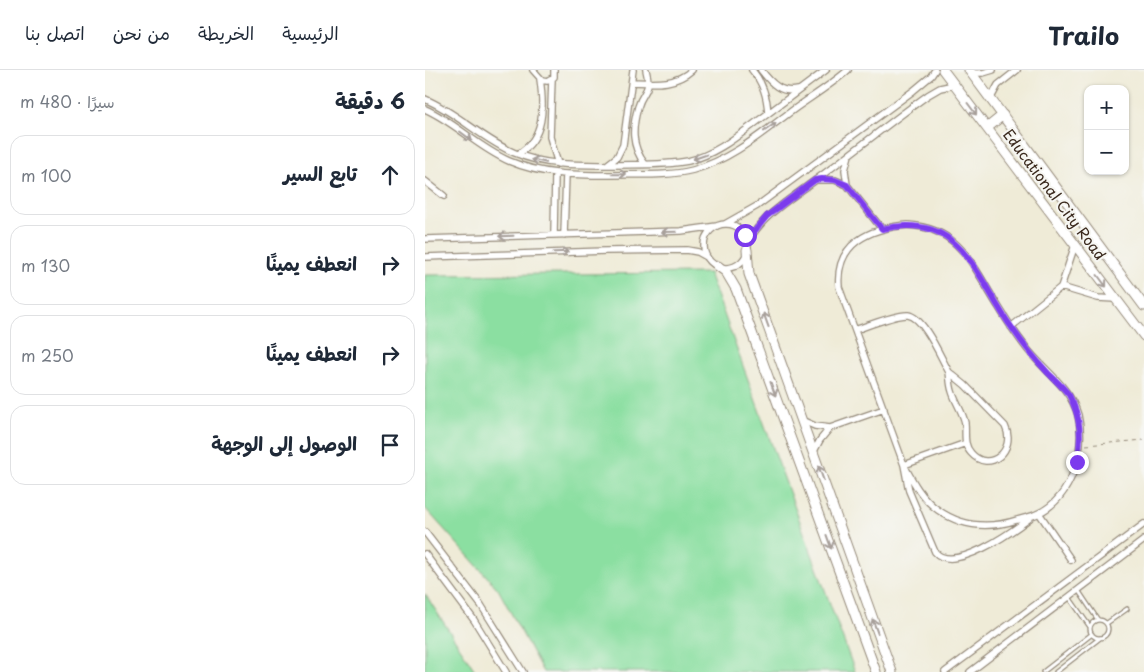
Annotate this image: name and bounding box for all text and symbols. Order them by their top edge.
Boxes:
text: Trailo [1048,17,1119,53]
text: اتصل بنا [25,19,85,46]
text: من نحن [113,19,170,46]
text: الخريطة [198,19,254,46]
text: الرئيسية [282,19,339,46]
text: 6 دقيقة [335,84,405,116]
map controls [1084,85,1129,175]
button: + [1084,85,1129,130]
text: سيرًا · 480 m [20,89,115,113]
one-way arrow [967,102,977,116]
one-way arrow [763,122,777,132]
street label: Educational City Road [998,124,1112,264]
one-way arrow [459,130,472,141]
button: − [1084,130,1129,175]
one-way arrow [693,153,708,162]
one-way arrow [531,156,547,165]
text: تابع السير [283,159,357,187]
icon: ahead [376,161,404,189]
text: 100 m [21,163,71,187]
one-way arrow [611,170,627,179]
route start [734,224,757,247]
one-way arrow [661,227,678,237]
one-way arrow [499,232,515,241]
one-way arrow [552,247,569,257]
text: انعطف يمينًا [266,249,357,277]
icon: right [376,251,404,279]
text: 130 m [21,253,70,277]
one-way arrow [1096,274,1107,287]
one-way arrow [761,313,770,328]
text: انعطف يمينًا [266,339,357,367]
icon: right [376,341,404,369]
text: 250 m [21,343,74,367]
one-way arrow [769,381,778,396]
text: الوصول إلى الوجهة [211,429,357,457]
icon: arrive [376,431,404,459]
route end [1066,451,1089,474]
one-way arrow [816,466,825,481]
one-way arrow [824,533,834,549]
one-way arrow [870,618,880,634]

